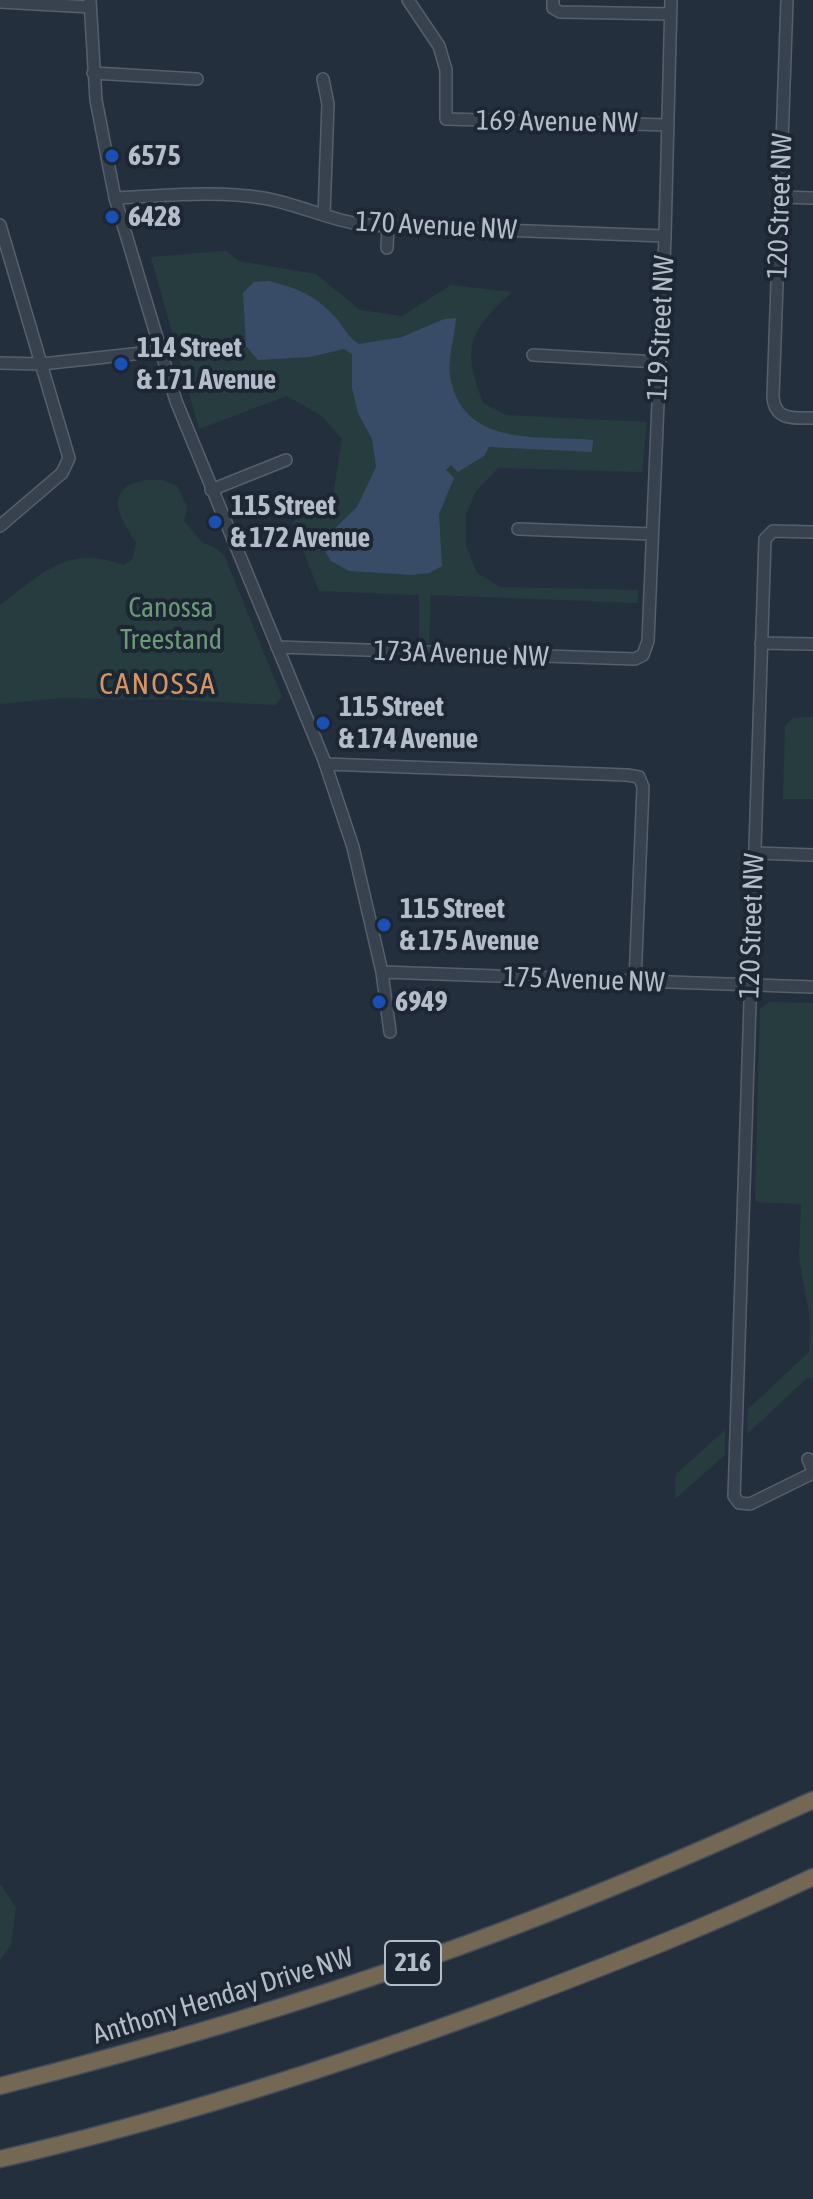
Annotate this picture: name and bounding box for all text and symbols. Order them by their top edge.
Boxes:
street label: 169 Avenue NW [476,104,638,140]
street label: 120 Street NW [761,133,799,279]
place label: 6575 [128,139,181,173]
marker: 6575 [103,147,121,165]
place label: 6428 [128,200,181,234]
street label: 170 Avenue NW [354,205,518,247]
marker: 6428 [103,208,121,226]
street label: 119 Street NW [640,255,682,401]
place label: 114 Street & 171 Avenue [137,331,276,397]
marker: 114 Street & 171 Avenue [112,355,130,373]
place label: 115 Street & 172 Avenue [231,489,370,555]
marker: 115 Street & 172 Avenue [206,513,224,531]
park label: Canossa Treestand [120,591,222,657]
street label: 173A Avenue NW [373,634,549,674]
district label: CANOSSA [99,667,217,703]
place label: 115 Street & 174 Avenue [339,690,478,756]
marker: 115 Street & 174 Avenue [314,714,332,732]
street label: 120 Street NW [733,853,771,999]
place label: 115 Street & 175 Avenue [400,892,539,958]
marker: 115 Street & 175 Avenue [375,916,393,934]
street label: 175 Avenue NW [503,960,665,1000]
place label: 6949 [395,985,448,1019]
marker: 6949 [370,993,388,1011]
street label: Anthony Henday Drive NW [89,1940,357,2052]
road number: 216 [385,1941,441,1985]

